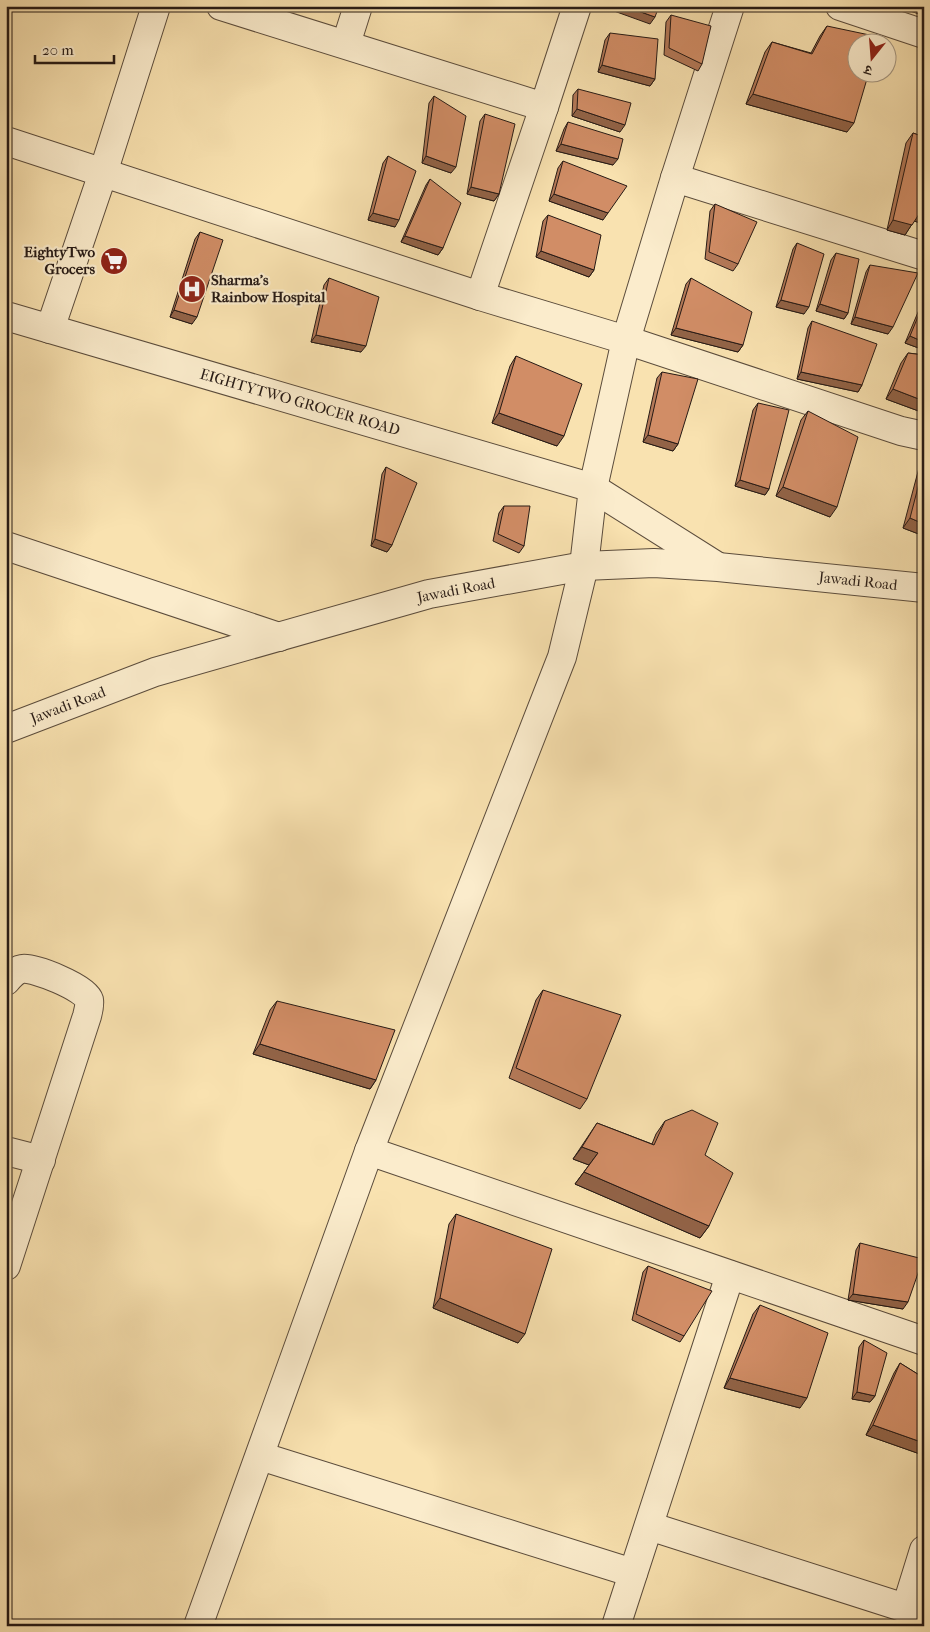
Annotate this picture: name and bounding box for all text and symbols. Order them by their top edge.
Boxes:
scale bar [35,32,114,64]
north arrow [848,32,898,82]
text: 20 m [42,41,74,59]
text: उ [862,61,875,79]
place label: EightyTwo Grocers [24,243,95,278]
supermarket icon: EightyTwo Grocers [99,246,129,276]
place label: Sharma's Rainbow Hospital [211,271,326,306]
hospital icon: Sharma's Rainbow Hospital [177,274,207,304]
street label: EIGHTYTWO GROCER ROAD [198,365,402,439]
street label: Jawadi Road [817,568,899,594]
street label: Jawadi Road [414,573,497,607]
street label: Jawadi Road [27,682,109,728]

